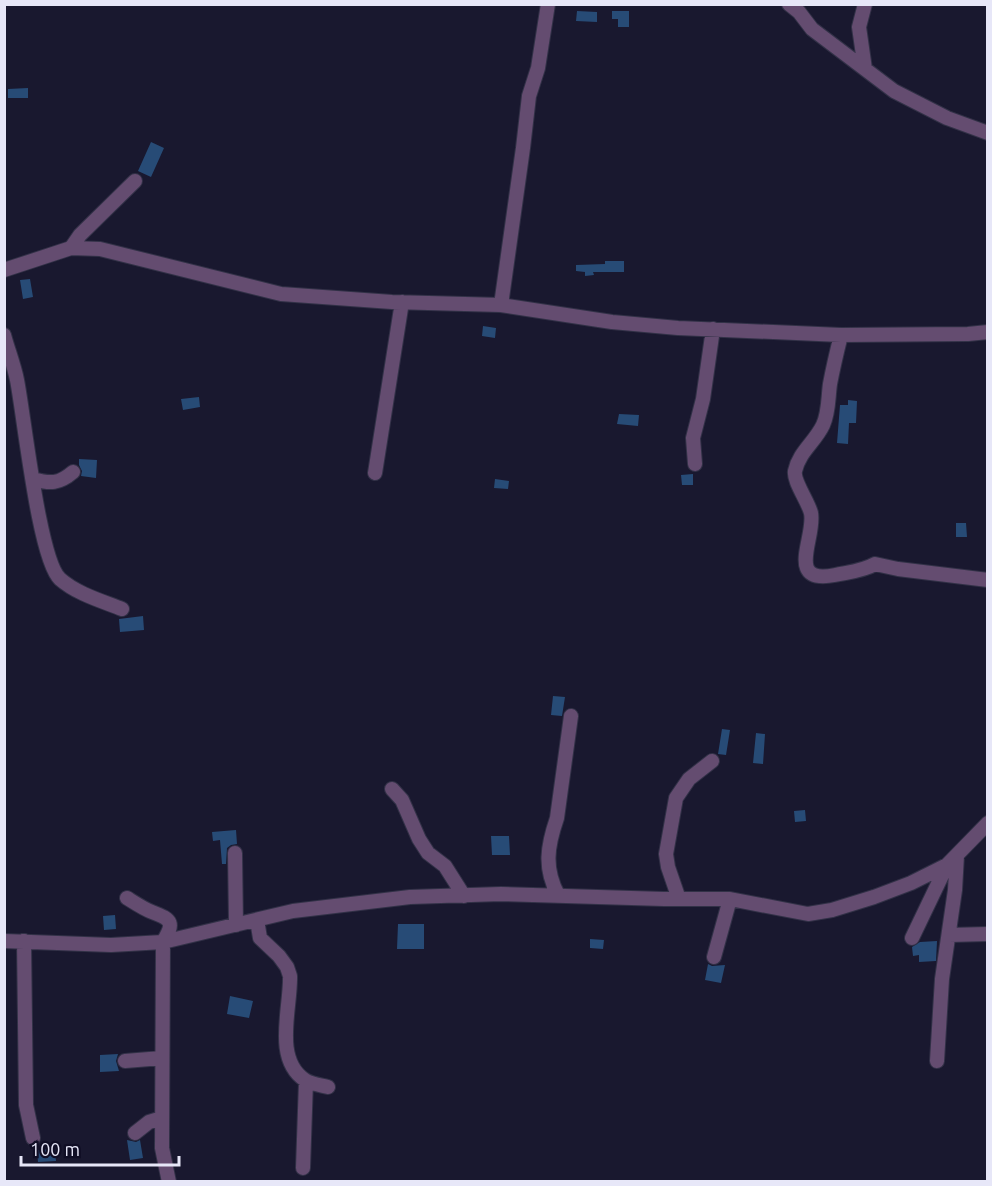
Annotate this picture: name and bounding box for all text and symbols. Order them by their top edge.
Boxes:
scale bar [21,1129,178,1167]
text: 100 m [30,1139,80,1159]

